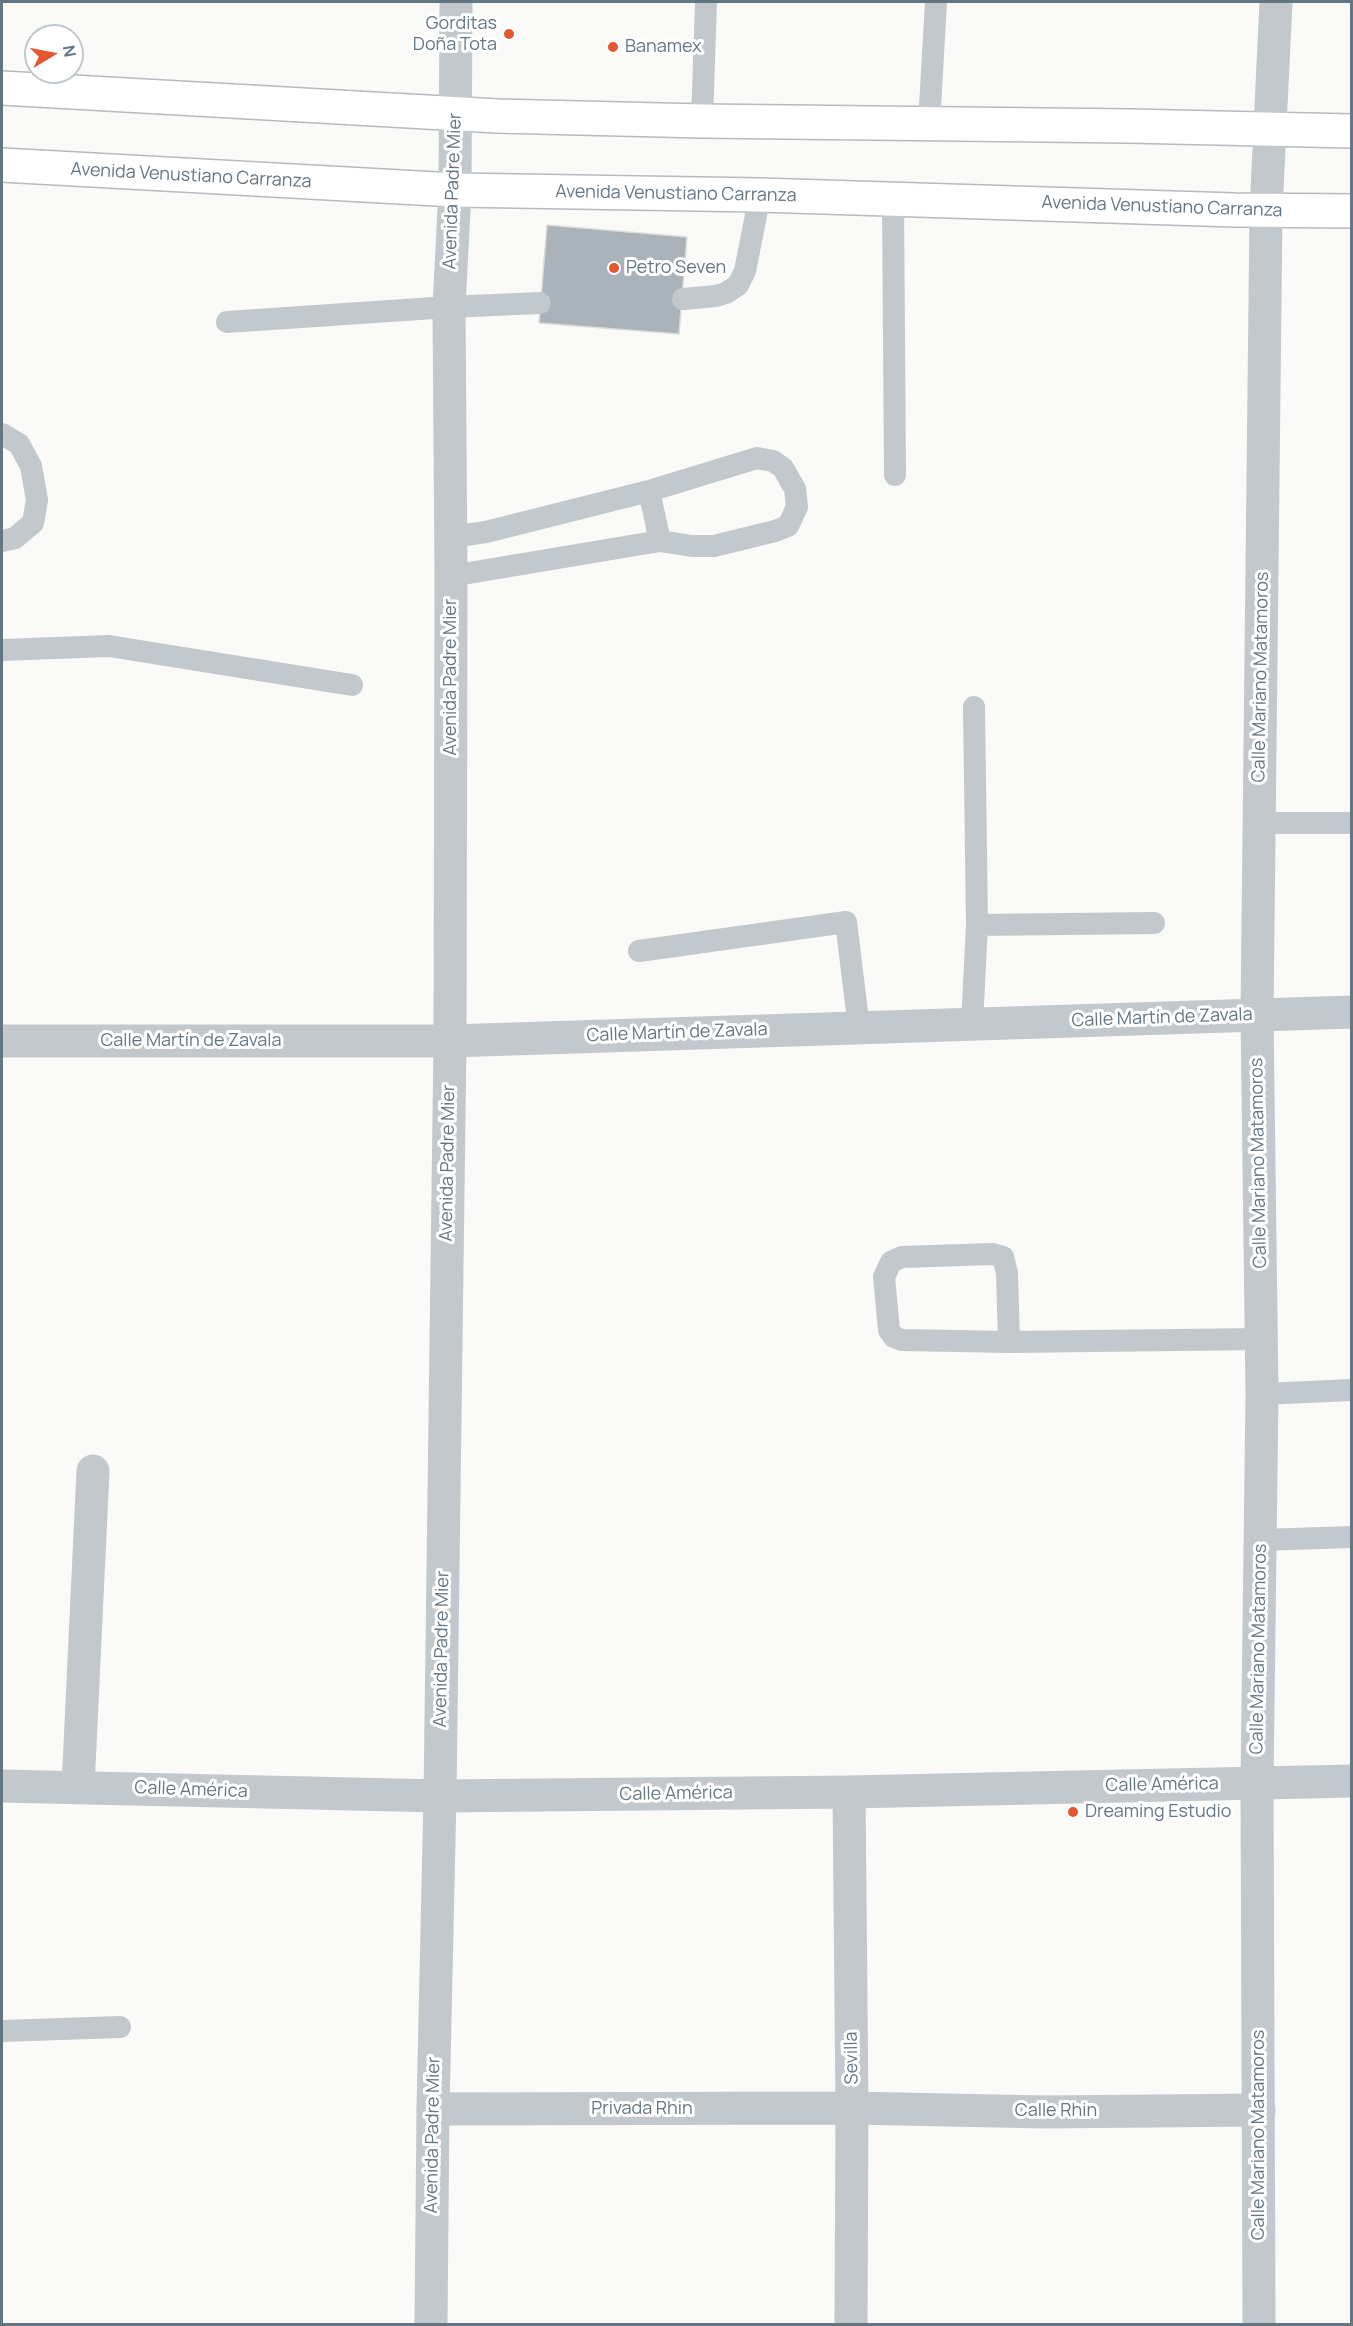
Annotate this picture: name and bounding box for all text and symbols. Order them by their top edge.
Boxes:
place label: Gorditas Doña Tota [413,13,497,56]
north arrow [24,24,84,84]
marker: Gorditas Doña Tota [502,27,516,41]
place label: Banamex [625,36,702,58]
marker: Banamex [606,40,620,54]
text: N [58,44,82,59]
street label: Avenida Padre Mier [439,112,467,270]
street label: Avenida Venustiano Carranza [70,159,312,193]
street label: Avenida Venustiano Carranza [555,181,797,207]
street label: Avenida Venustiano Carranza [1041,192,1283,222]
place label: Petro Seven [626,257,726,279]
marker: Petro Seven [607,261,621,275]
street label: Calle Mariano Matamoros [1248,572,1274,782]
street label: Avenida Padre Mier [440,599,462,755]
street label: Calle Martín de Zavala [1071,1004,1253,1032]
street label: Calle Martín de Zavala [586,1019,768,1047]
street label: Calle Martín de Zavala [100,1030,282,1052]
street label: Calle Mariano Matamoros [1246,1058,1272,1268]
street label: Avenida Padre Mier [436,1084,460,1242]
street label: Calle Mariano Matamoros [1246,1544,1272,1754]
street label: Avenida Padre Mier [430,1570,454,1728]
street label: Calle América [1105,1773,1219,1797]
street label: Calle América [134,1777,248,1803]
street label: Calle América [619,1782,733,1806]
place label: Dreaming Estudio [1085,1801,1231,1823]
marker: Dreaming Estudio [1066,1805,1080,1819]
street label: Calle Mariano Matamoros [1248,2030,1270,2240]
street label: Sevilla [841,2031,863,2085]
street label: Avenida Padre Mier [421,2056,445,2214]
street label: Privada Rhin [591,2098,693,2120]
street label: Calle Rhin [1015,2100,1097,2122]

